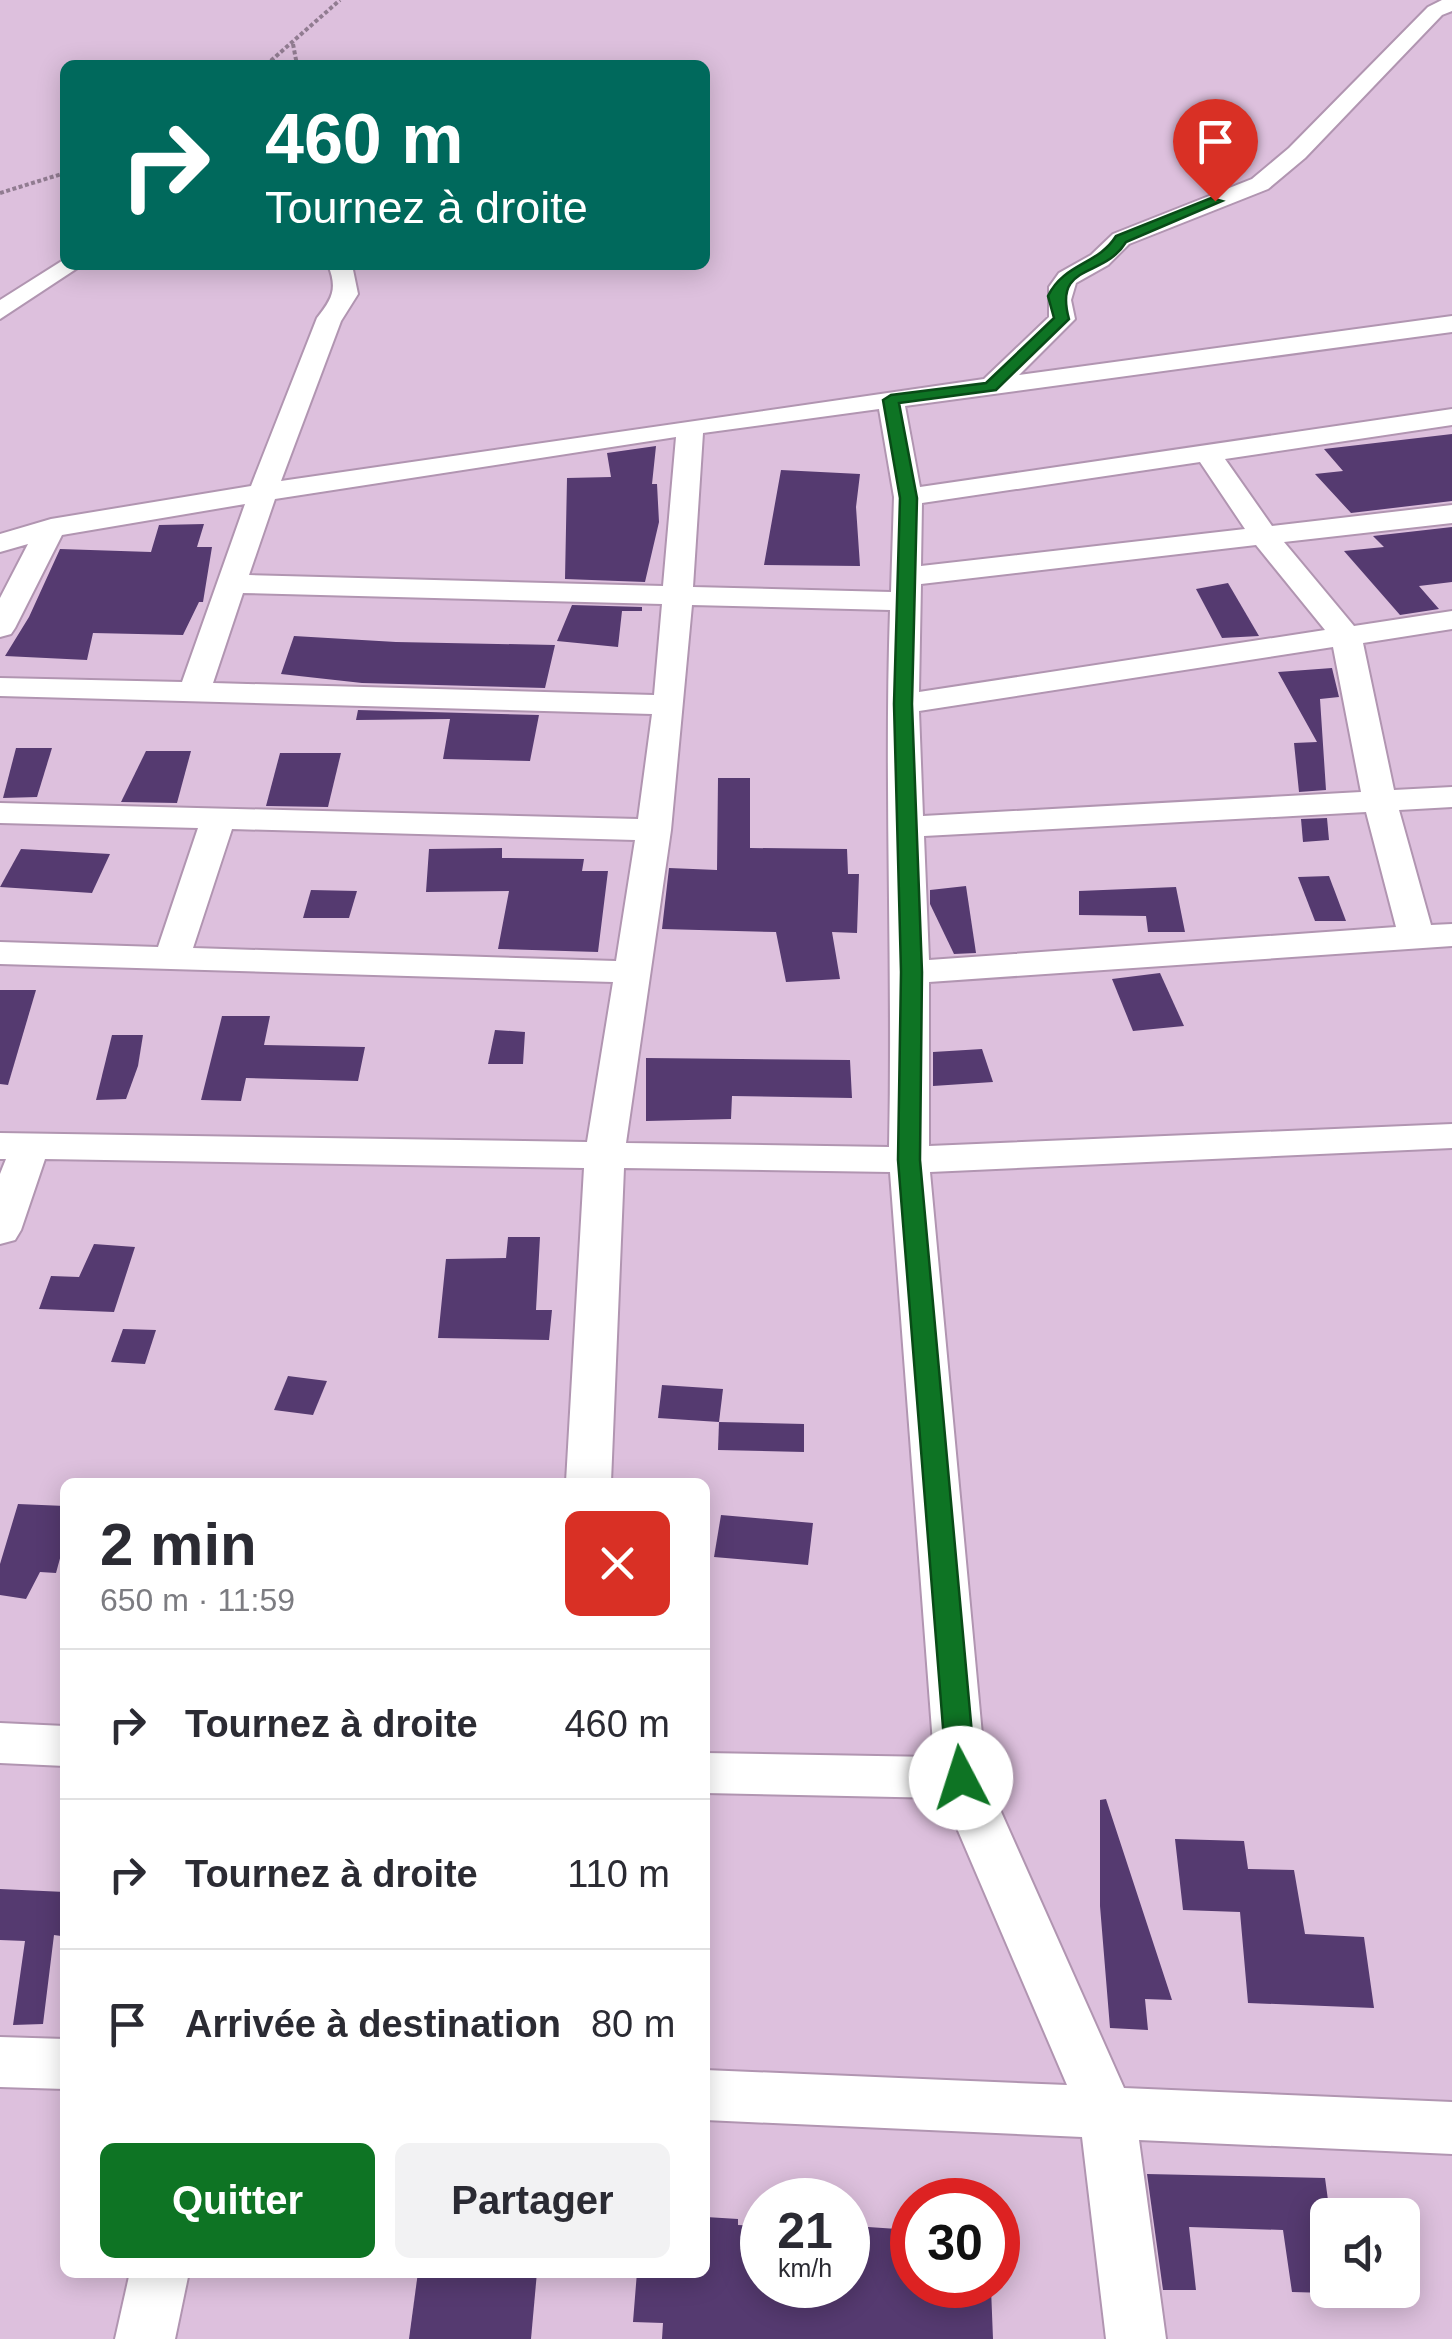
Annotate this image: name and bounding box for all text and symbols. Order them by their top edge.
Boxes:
pin [1173,99,1258,202]
icon: right [100,100,230,230]
text: 460 m [265,100,463,178]
icon: arrive [1188,114,1243,169]
text: Tournez à droite [265,182,588,233]
text: 2 min [100,1511,257,1578]
button: close [565,1511,670,1616]
text: 650 m · 11:59 [100,1582,295,1618]
icon: right [100,1697,155,1752]
text: Tournez à droite [185,1703,478,1745]
text: 460 m [564,1703,670,1745]
position arrow [909,1726,1013,1830]
icon: right [100,1847,155,1902]
text: Tournez à droite [185,1853,478,1895]
text: 110 m [567,1853,670,1895]
icon: arrive [100,1997,155,2052]
text: Arrivée à destination [185,2003,561,2045]
text: 80 m [591,2003,675,2045]
button: Quitter [100,2143,375,2258]
button: Partager [395,2143,670,2258]
speed limit sign: 30 [890,2178,1020,2308]
map controls [1310,2198,1420,2308]
button: sound [1310,2198,1420,2308]
text: 21 [777,2203,833,2259]
text: km/h [778,2254,832,2282]

